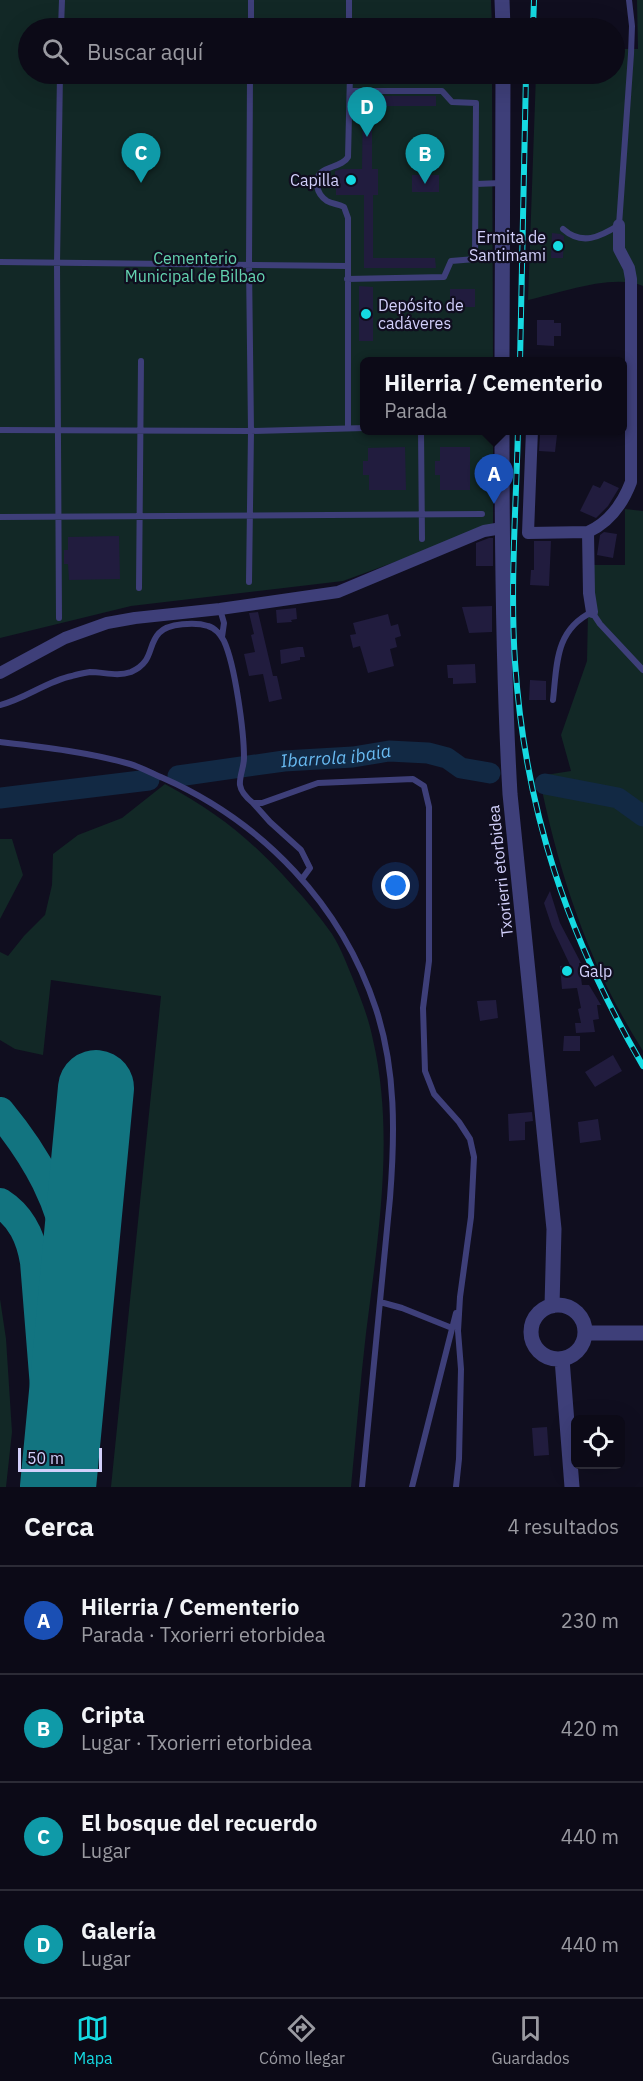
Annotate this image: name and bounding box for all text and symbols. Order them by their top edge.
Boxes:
search box [18,18,625,84]
icon: search [39,35,72,68]
text: Buscar aquí [87,37,203,66]
pin: D [348,88,386,137]
pin: C [122,134,160,183]
pin: B [406,134,444,184]
place label: Capilla [290,170,339,190]
marker: Capilla [344,173,358,187]
place label: Ermita de Santimami [469,227,546,265]
marker: Ermita de Santimami [551,239,565,253]
park label: Cementerio Municipal de Bilbao [125,248,265,286]
place label: Depósito de cadáveres [378,295,464,333]
marker: Depósito de cadáveres [359,307,373,321]
popup [360,357,627,435]
text: Hilerria / Cementerio [384,368,603,397]
text: Parada [384,397,447,424]
pin: A [474,454,514,504]
water label: Ibarrola ibaia [279,739,393,772]
street label: Txorierri etorbidea [483,804,517,938]
your location [381,871,410,900]
place label: Galp [579,961,612,981]
marker: Galp [560,964,574,978]
map controls [571,1415,625,1469]
button: locate [571,1415,625,1469]
scale bar [18,1445,102,1472]
text: 50 m [27,1448,64,1468]
text: Cerca [24,1509,94,1543]
text: 4 resultados [507,1513,619,1540]
text: Hilerria / Cementerio [81,1592,299,1621]
text: A [37,1607,50,1634]
text: 230 m [561,1607,619,1634]
text: Parada · Txorierri etorbidea [81,1621,325,1648]
text: Cripta [81,1700,145,1729]
text: B [37,1715,50,1742]
text: 420 m [561,1715,619,1742]
text: Lugar · Txorierri etorbidea [81,1729,312,1756]
text: El bosque del recuerdo [81,1808,317,1837]
text: C [37,1823,50,1850]
text: 440 m [561,1823,619,1850]
text: Lugar [81,1837,131,1864]
text: Galería [81,1916,156,1945]
text: D [37,1931,50,1958]
text: 440 m [561,1931,619,1958]
text: Lugar [81,1945,131,1972]
tab: Mapa [73,2012,113,2068]
tab: Cómo llegar [259,2012,345,2068]
tab: Guardados [491,2012,570,2068]

